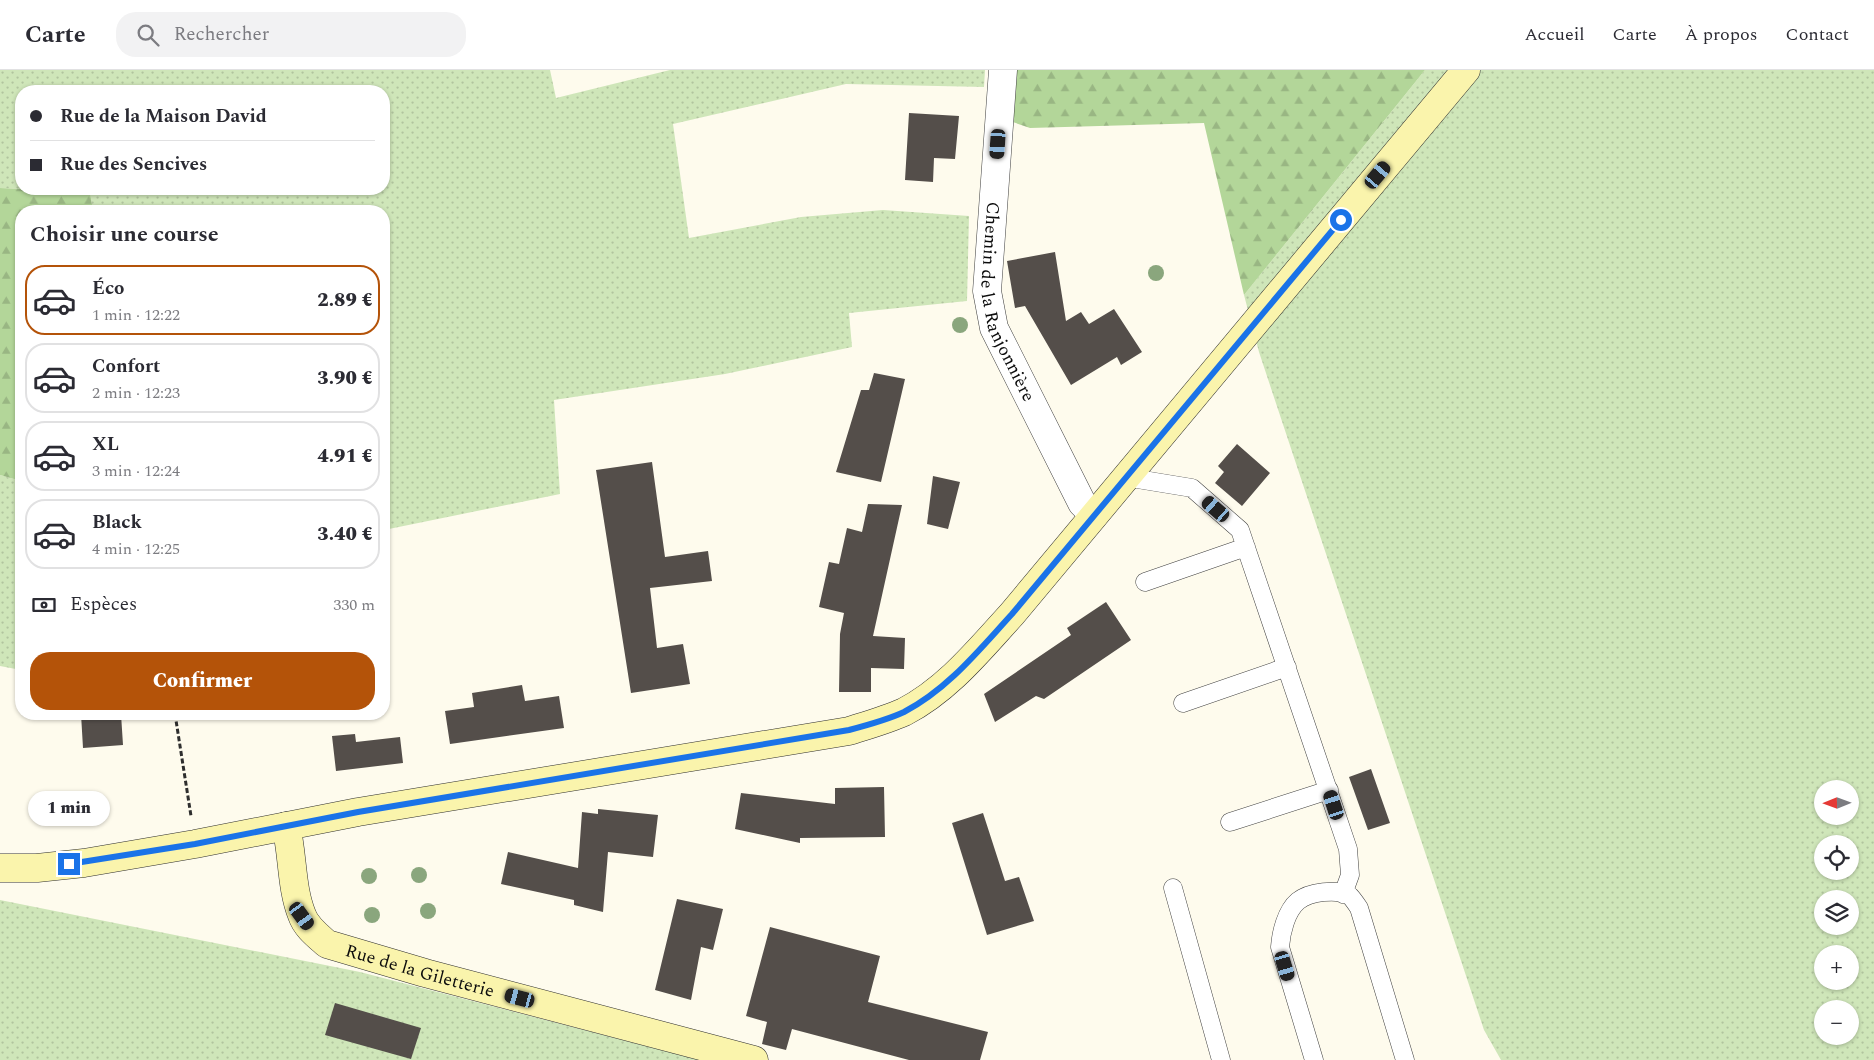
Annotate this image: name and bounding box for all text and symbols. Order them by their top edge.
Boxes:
search box [116,12,466,57]
text: Carte [25,17,86,53]
text: Rechercher [174,20,269,49]
icon: search [134,21,162,49]
text: Accueil [1524,21,1585,48]
text: Carte [1613,21,1657,48]
text: À propos [1685,21,1758,48]
text: Contact [1786,21,1849,48]
text: Rue de la Maison David [60,102,267,131]
car [989,129,1006,159]
text: Rue des Sencives [60,150,207,179]
car [1362,159,1393,191]
street label: Chemin de la Ranjonnière [973,201,1042,406]
route start [1330,209,1352,231]
text: Choisir une course [30,218,219,251]
text: Éco [92,274,124,303]
icon: car [32,278,77,323]
text: 2.89 € [317,286,373,315]
text: 1 min · 12:22 [92,303,180,327]
text: Confort [92,352,160,381]
icon: car [32,356,77,401]
text: 3.90 € [317,364,373,393]
text: 2 min · 12:23 [92,381,180,405]
text: XL [92,430,119,459]
icon: car [32,434,77,479]
text: 4.91 € [317,442,373,471]
text: 3 min · 12:24 [92,459,180,483]
car [1199,493,1232,525]
text: Black [92,508,142,537]
icon: car [32,512,77,557]
text: 3.40 € [317,520,373,549]
text: 4 min · 12:25 [92,537,180,561]
text: Espèces [70,590,137,619]
icon: cash [30,591,58,619]
text: 330 m [333,593,375,617]
button: Confirmer [30,652,375,710]
north arrow [1814,780,1859,825]
map controls [1814,780,1859,1045]
car [1322,788,1345,822]
callout: 1 min [28,792,110,826]
text: 1 min [47,796,91,820]
button: locate [1814,835,1859,880]
route end [58,853,80,875]
button: layers [1814,890,1859,935]
car [287,899,316,933]
street label: Rue de la Giletterie [342,937,497,1004]
button: + [1814,945,1859,990]
car [1273,949,1296,983]
car [503,987,536,1009]
button: − [1814,1000,1859,1045]

